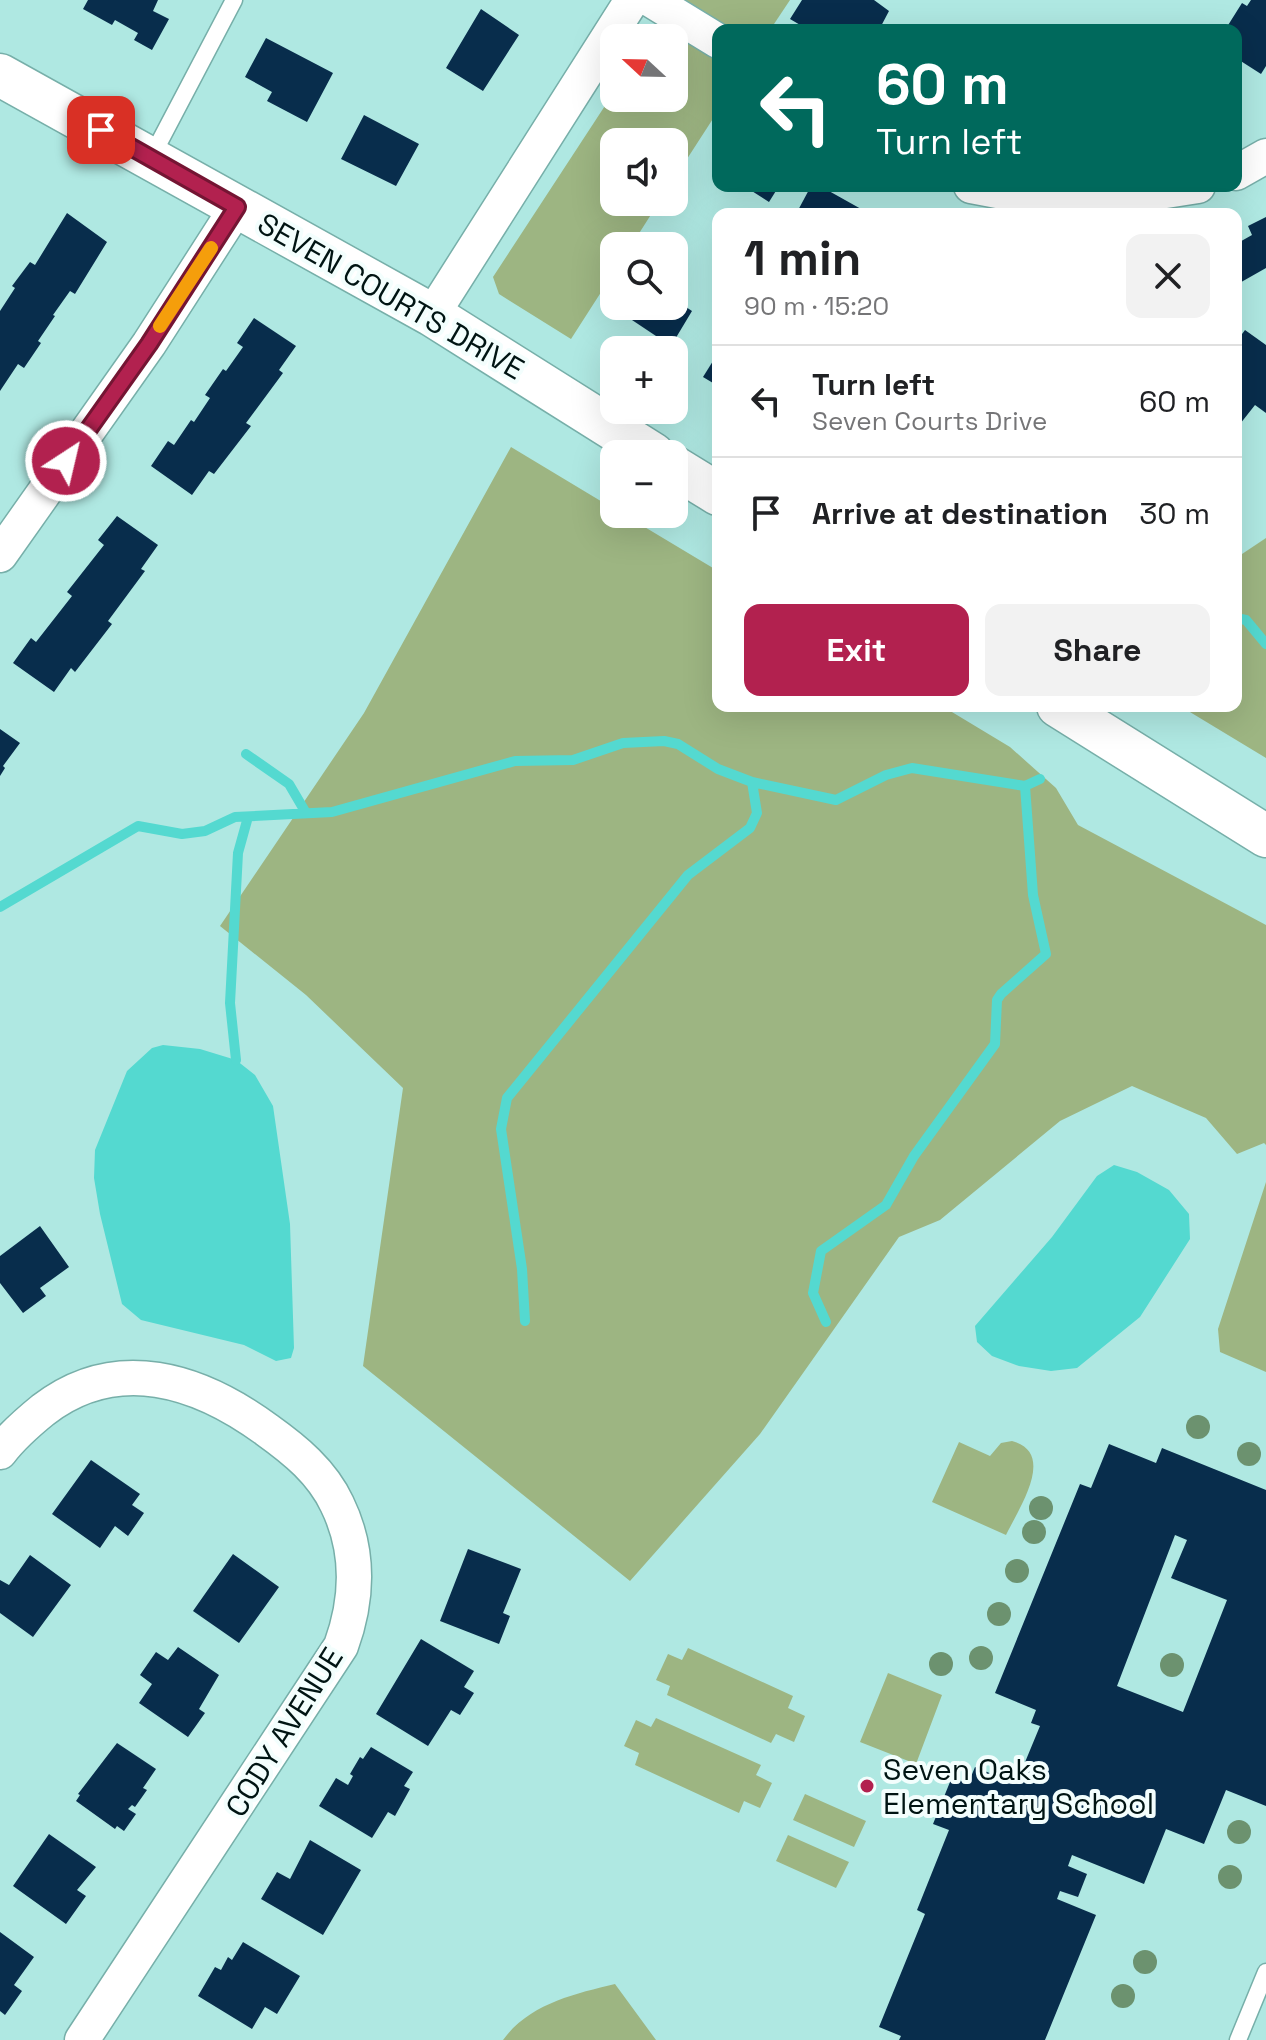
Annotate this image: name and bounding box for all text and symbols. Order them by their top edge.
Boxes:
north arrow [600,24,688,112]
map controls [600,24,688,528]
text: 60 m [876,49,1009,120]
icon: left [744,56,848,160]
pin [67,96,135,164]
icon: arrive [79,108,123,152]
text: Turn left [876,119,1023,165]
button: sound [600,128,688,216]
street label: SEVEN COURTS DRIVE [251,204,531,388]
text: 1 min [744,228,861,289]
button: search [600,232,688,320]
button: close [1126,234,1210,318]
text: 90 m · 15:20 [744,289,889,323]
button: + [600,336,688,424]
text: Turn left [812,365,935,404]
icon: left [744,379,788,423]
text: 60 m [1139,382,1210,421]
text: Seven Courts Drive [812,404,1047,438]
position arrow [24,419,108,503]
button: − [600,440,688,528]
icon: arrive [744,491,788,535]
text: Arrive at destination [812,494,1108,533]
text: 30 m [1139,494,1210,533]
button: Exit [744,604,969,696]
button: Share [985,604,1210,696]
street label: CODY AVENUE [216,1640,352,1824]
place label: Seven Oaks Elementary School [883,1750,1154,1823]
marker: Seven Oaks Elementary School [858,1777,876,1795]

